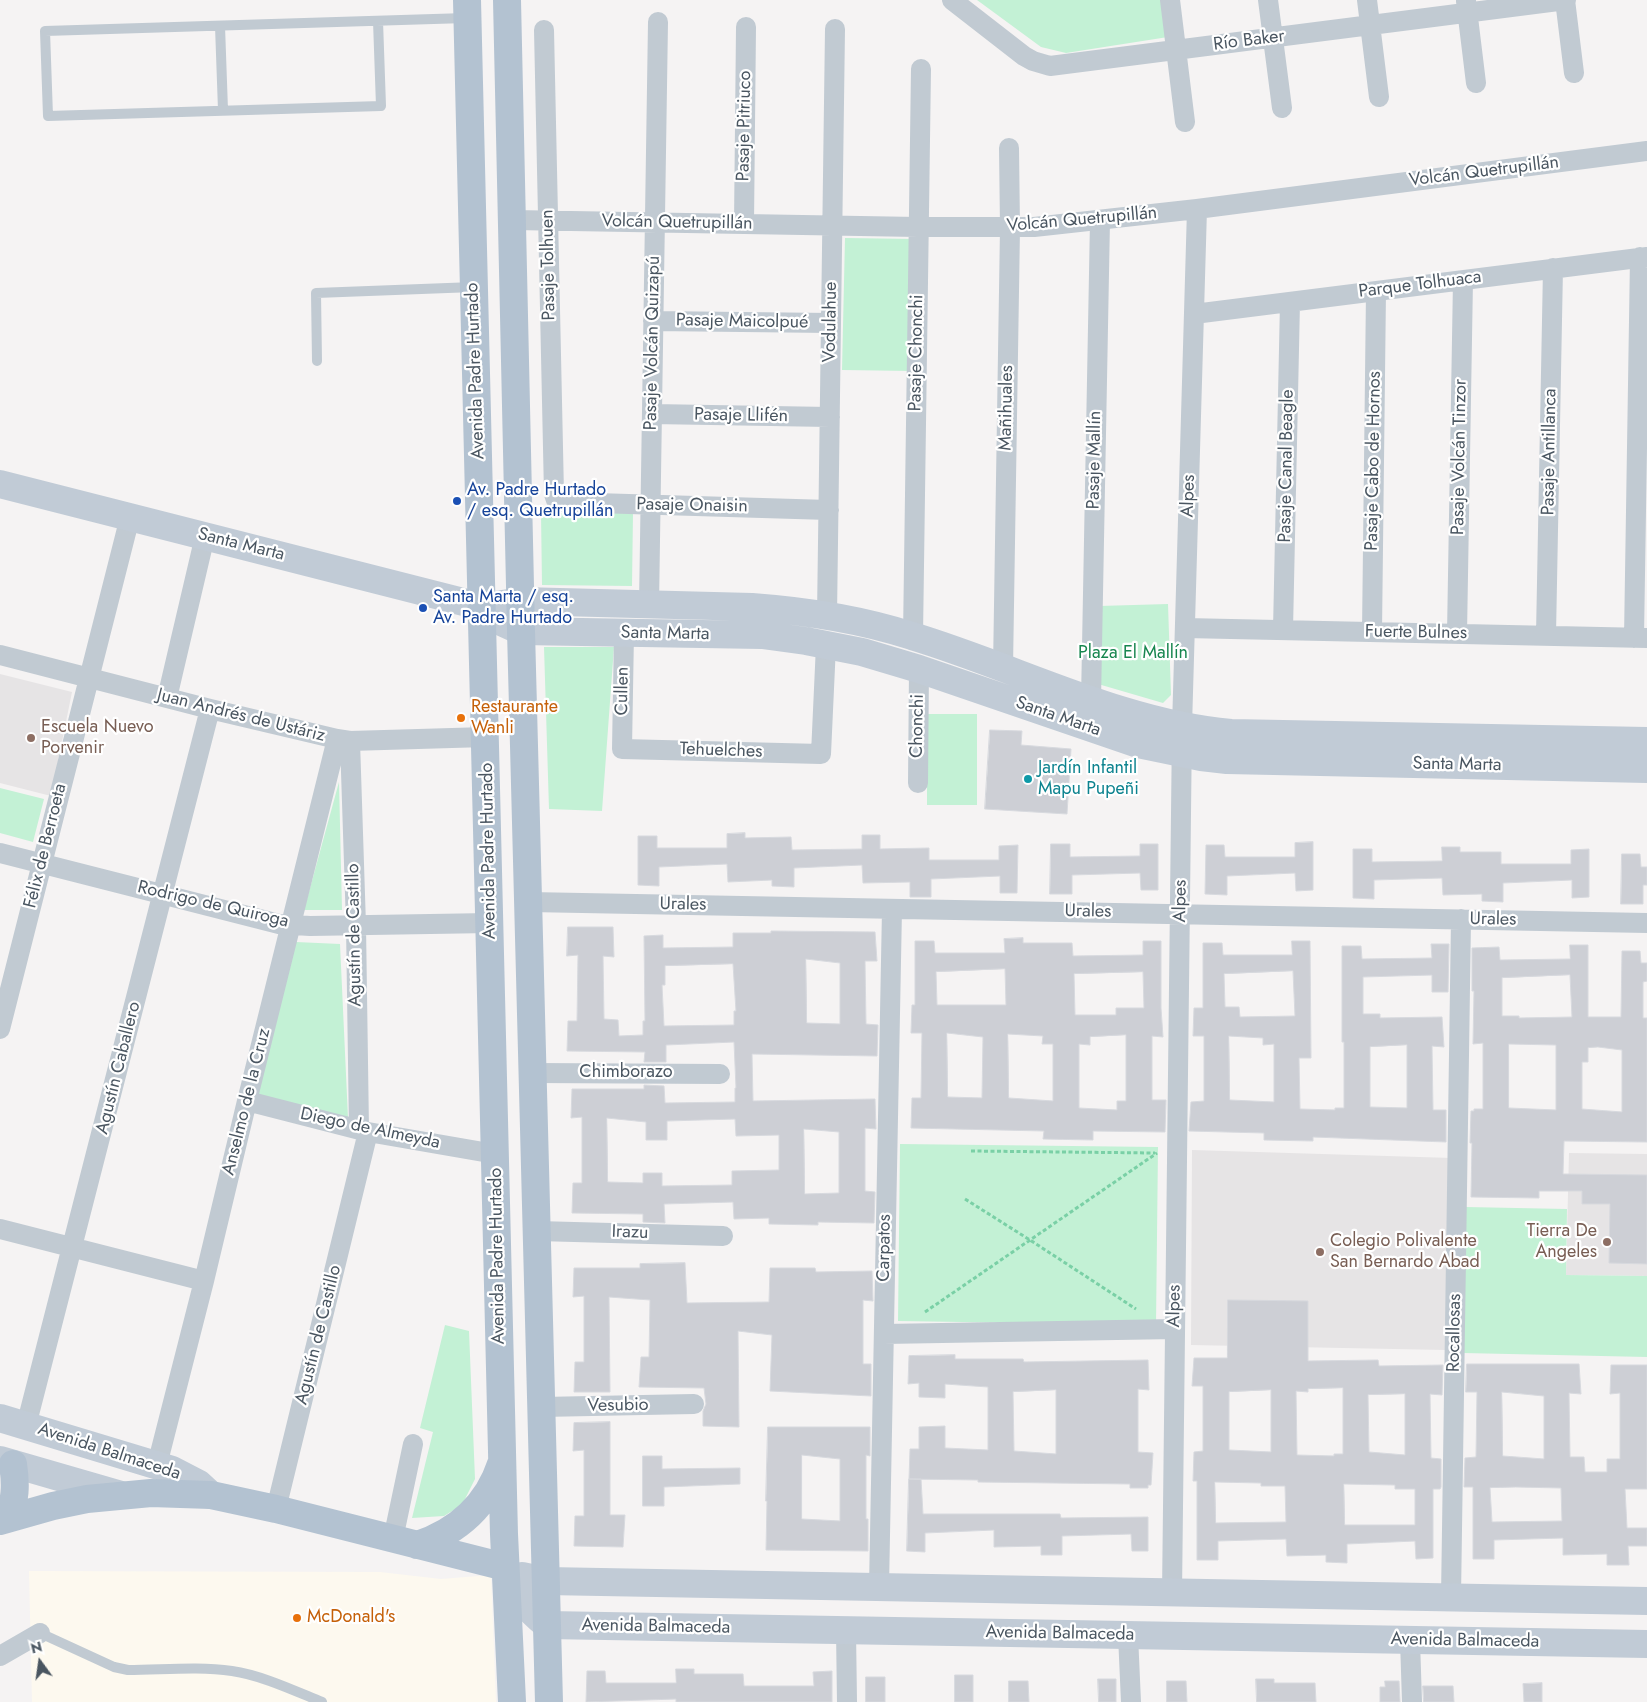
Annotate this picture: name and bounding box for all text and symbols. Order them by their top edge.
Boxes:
street label: Río Baker [1212,26,1286,56]
street label: Pasaje Pitriuco [733,70,757,182]
street label: Volcán Quetrupillán [1408,152,1560,192]
street label: Volcán Quetrupillán [1006,203,1158,237]
street label: Pasaje Tolhuen [537,209,561,321]
street label: Volcán Quetrupillán [601,211,753,235]
street label: Pasaje Volcán Quizapú [641,255,665,431]
street label: Parque Tolhuaca [1357,267,1483,303]
street label: Vodulahue [819,281,843,363]
street label: Avenida Padre Hurtado [462,282,490,460]
street label: Pasaje Chonchi [905,294,929,412]
street label: Pasaje Maicolpué [676,310,808,334]
street label: Mañihuales [995,365,1019,451]
street label: Pasaje Cabo de Hornos [1362,371,1386,551]
street label: Pasaje Volcán Tinzor [1448,379,1472,535]
street label: Pasaje Antillanca [1538,388,1562,516]
street label: Pasaje Canal Beagle [1275,389,1299,543]
street label: Pasaje Llifén [694,404,788,428]
street label: Pasaje Mallín [1083,410,1107,510]
street label: Alpes [1177,474,1201,518]
place label: Av. Padre Hurtado / esq. Quetrupillán [467,480,614,522]
street label: Pasaje Onaisin [636,494,748,518]
marker: Av. Padre Hurtado / esq. Quetrupillán [451,495,463,507]
street label: Santa Marta [195,524,287,566]
place label: Santa Marta / esq. Av. Padre Hurtado [433,587,574,630]
marker: Santa Marta / esq. Av. Padre Hurtado [417,602,429,614]
street label: Fuerte Bulnes [1365,621,1467,645]
street label: Santa Marta [620,622,710,646]
park label: Plaza El Mallín [1078,643,1188,665]
street label: Cullen [612,666,634,716]
street label: Juan Andrés de Ustáriz [155,685,327,747]
street label: Santa Marta [1013,692,1103,742]
street label: Chonchi [907,694,929,758]
place label: Restaurante Wanli [471,697,558,740]
marker: Restaurante Wanli [455,712,467,724]
place label: Escuela Nuevo Porvenir [41,717,154,760]
marker: Escuela Nuevo Porvenir [25,732,37,744]
street label: Tehuelches [679,739,763,763]
street label: Santa Marta [1412,753,1502,777]
place label: Jardín Infantil Mapu Pupeñi [1038,758,1139,801]
street label: Avenida Padre Hurtado [477,762,501,940]
marker: Jardín Infantil Mapu Pupeñi [1022,773,1034,785]
street label: Félix de Berroeta [20,781,72,911]
street label: Agustín de Castillo [343,863,367,1007]
street label: Rodrigo de Quiroga [135,877,291,933]
street label: Alpes [1170,879,1192,923]
street label: Urales [659,894,707,916]
street label: Urales [1064,901,1112,923]
street label: Urales [1469,909,1517,931]
street label: Agustín Caballero [92,999,146,1137]
street label: Anselmo de la Cruz [218,1026,276,1178]
street label: Chimborazo [579,1062,673,1084]
street label: Diego de Almeyda [298,1104,442,1154]
street label: Avenida Padre Hurtado [486,1167,510,1345]
street label: Carpatos [874,1214,896,1282]
place label: Tierra De Angeles [1527,1221,1597,1264]
street label: Irazu [611,1222,649,1244]
place label: Colegio Polivalente San Bernardo Abad [1330,1231,1480,1274]
marker: Tierra De Angeles [1601,1236,1613,1248]
marker: Colegio Polivalente San Bernardo Abad [1314,1246,1326,1258]
street label: Agustín de Castillo [291,1263,347,1407]
street label: Alpes [1164,1284,1186,1328]
street label: Rocallosas [1444,1294,1466,1372]
street label: Vesubio [587,1395,649,1417]
street label: Avenida Balmaceda [35,1419,183,1485]
place label: McDonald's [307,1607,395,1629]
marker: McDonald's [291,1612,303,1624]
street label: Avenida Balmaceda [581,1615,731,1639]
street label: Avenida Balmaceda [985,1622,1135,1646]
street label: Avenida Balmaceda [1390,1629,1540,1653]
text: N [29,1636,44,1658]
north arrow [15,1637,65,1687]

